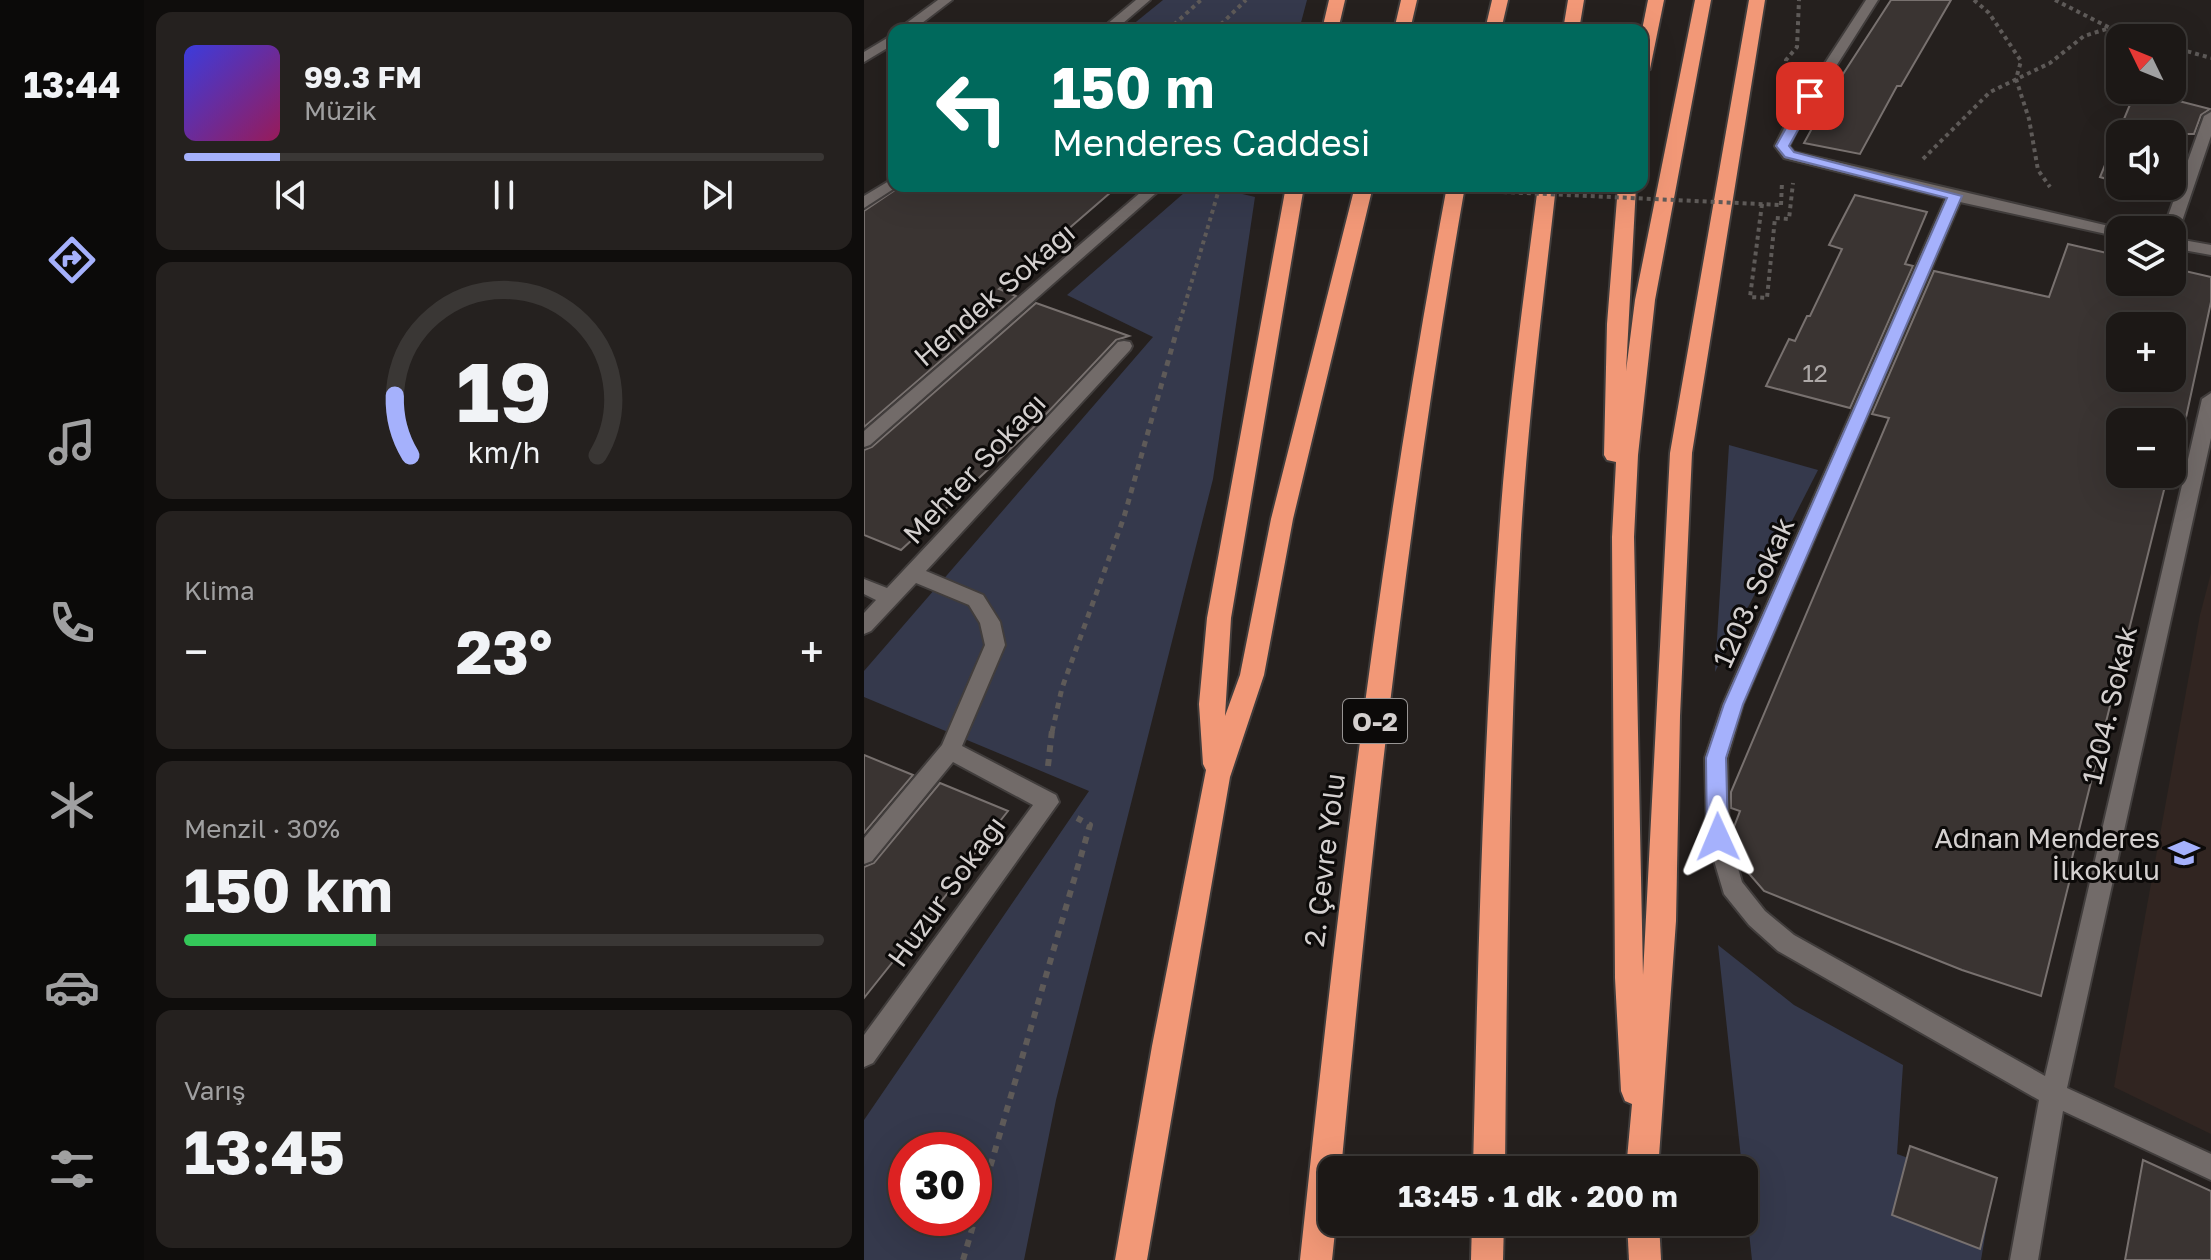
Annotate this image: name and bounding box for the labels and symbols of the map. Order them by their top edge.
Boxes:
north arrow [2106,24,2186,104]
pin [1776,62,1844,130]
street label: Hendek Sokağı [907,215,1081,373]
house number: 12 [1802,358,1828,387]
street label: Mehter Sokağı [896,386,1052,550]
street label: 1203. Sokak [1705,512,1801,672]
street label: 1204. Sokak [2075,622,2143,787]
road number: O-2 [1343,699,1407,743]
street label: 2. Çevre Yolu [1297,771,1351,949]
position arrow [1676,795,1760,879]
street label: Huzur Sokağı [880,809,1012,973]
place label: Adnan Menderes İlkokulu [1934,821,2160,886]
school or university icon: Adnan Menderes İlkokulu [2167,836,2201,870]
speed limit sign: 30 [888,1132,992,1236]

